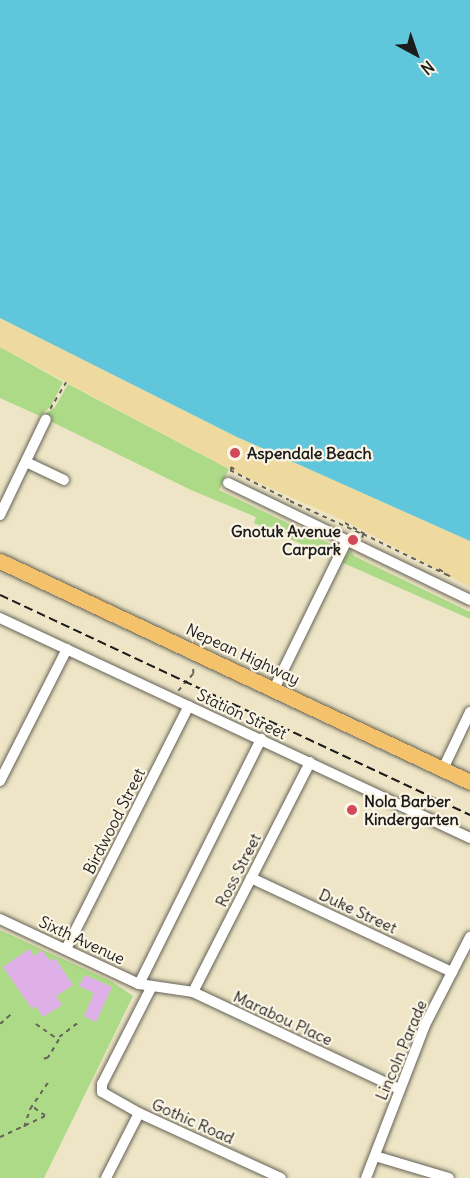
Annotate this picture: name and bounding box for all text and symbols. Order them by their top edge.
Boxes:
north arrow [386,24,446,84]
text: N [417,57,438,79]
place label: Aspendale Beach [247,443,372,463]
marker: Aspendale Beach [228,446,242,460]
place label: Gnotuk Avenue Carpark [231,521,341,559]
marker: Gnotuk Avenue Carpark [346,533,360,547]
street label: Nepean Highway [183,619,303,689]
street label: Station Street [194,685,290,743]
street label: Birdwood Street [79,765,149,877]
place label: Nola Barber Kindergarten [364,791,459,829]
marker: Nola Barber Kindergarten [345,803,359,817]
street label: Ross Street [211,830,265,910]
street label: Duke Street [316,885,400,937]
street label: Sixth Avenue [36,912,128,968]
street label: Marabou Place [230,987,336,1049]
street label: Lincoln Parade [371,997,431,1103]
street label: Gothic Road [149,1094,237,1148]

